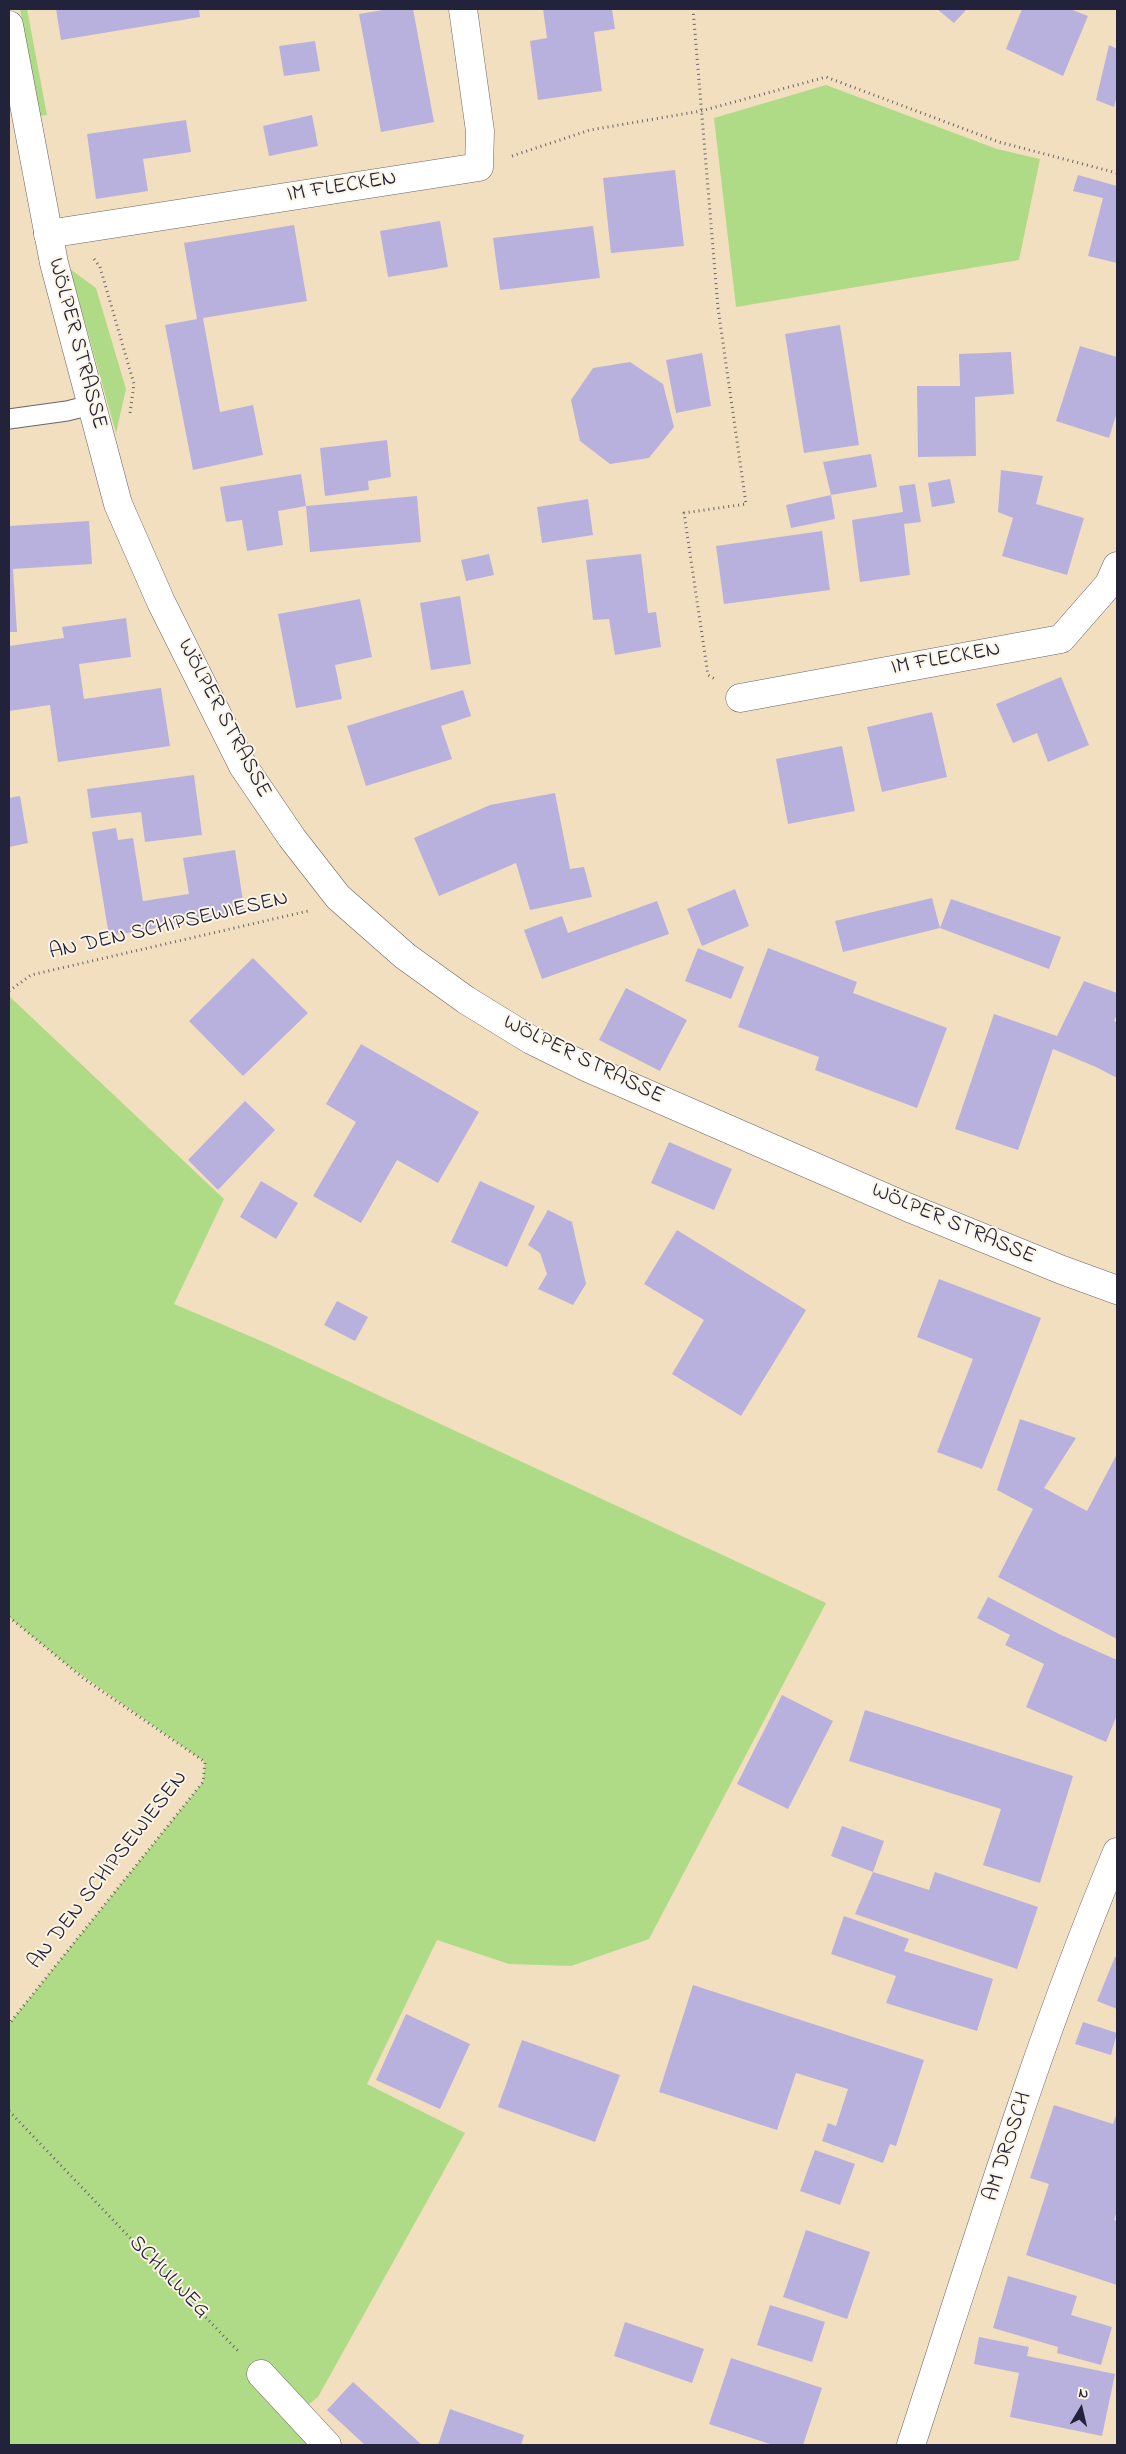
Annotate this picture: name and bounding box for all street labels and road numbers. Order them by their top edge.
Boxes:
street label: IM FLECKEN [285,166,399,210]
street label: WÖLPER STRASSE [40,256,112,432]
street label: WÖLPER STRASSE [170,635,276,803]
street label: IM FLECKEN [889,637,1003,683]
street label: AN DEN SCHIPSEWIESEN [47,887,291,967]
street label: WÖLPER STRASSE [498,1011,668,1111]
street label: WÖLPER STRASSE [867,1178,1039,1272]
street label: AN DEN SCHIPSEWIESEN [23,1766,195,1976]
street label: AM DROSCH [979,2089,1039,2205]
street label: SCHULWEG [122,2231,214,2325]

